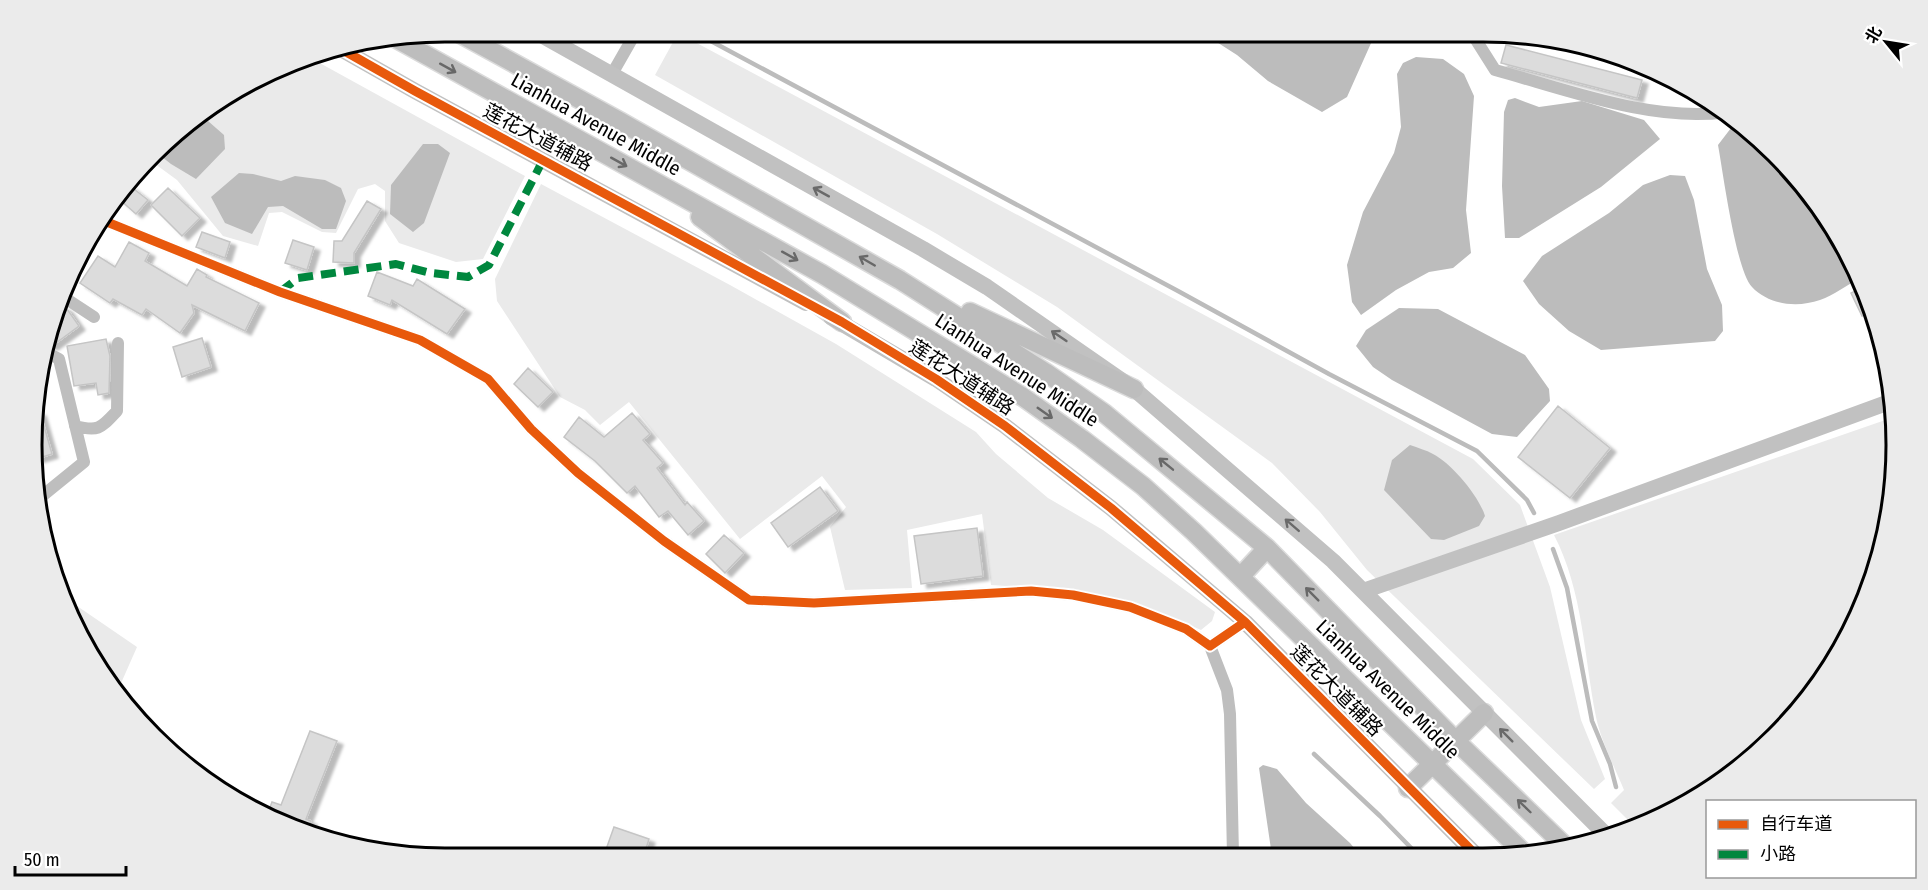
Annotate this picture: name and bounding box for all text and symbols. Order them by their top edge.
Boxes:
north arrow [1856,12,1916,72]
text: 北 [1861,23,1886,46]
one-way arrow [439,62,456,74]
street label: Lianhua Avenue Middle [507,67,685,181]
street label: 莲花大道辅路 [479,98,597,176]
one-way arrow [610,156,627,168]
one-way arrow [813,185,830,197]
one-way arrow [781,250,798,262]
one-way arrow [859,255,876,267]
street label: Lianhua Avenue Middle [931,308,1103,432]
one-way arrow [1052,330,1068,342]
street label: 莲花大道辅路 [905,334,1019,420]
one-way arrow [1037,407,1053,419]
one-way arrow [1159,458,1175,471]
one-way arrow [1285,518,1300,532]
one-way arrow [1304,587,1319,602]
street label: Lianhua Avenue Middle [1311,614,1465,764]
street label: 莲花大道辅路 [1286,639,1388,741]
one-way arrow [1499,728,1514,743]
one-way arrow [1516,799,1531,814]
legend [1706,800,1916,878]
text: 自行车道 [1760,813,1832,835]
scale bar [15,839,126,877]
text: 小路 [1760,843,1796,865]
text: 50 m [24,849,60,871]

